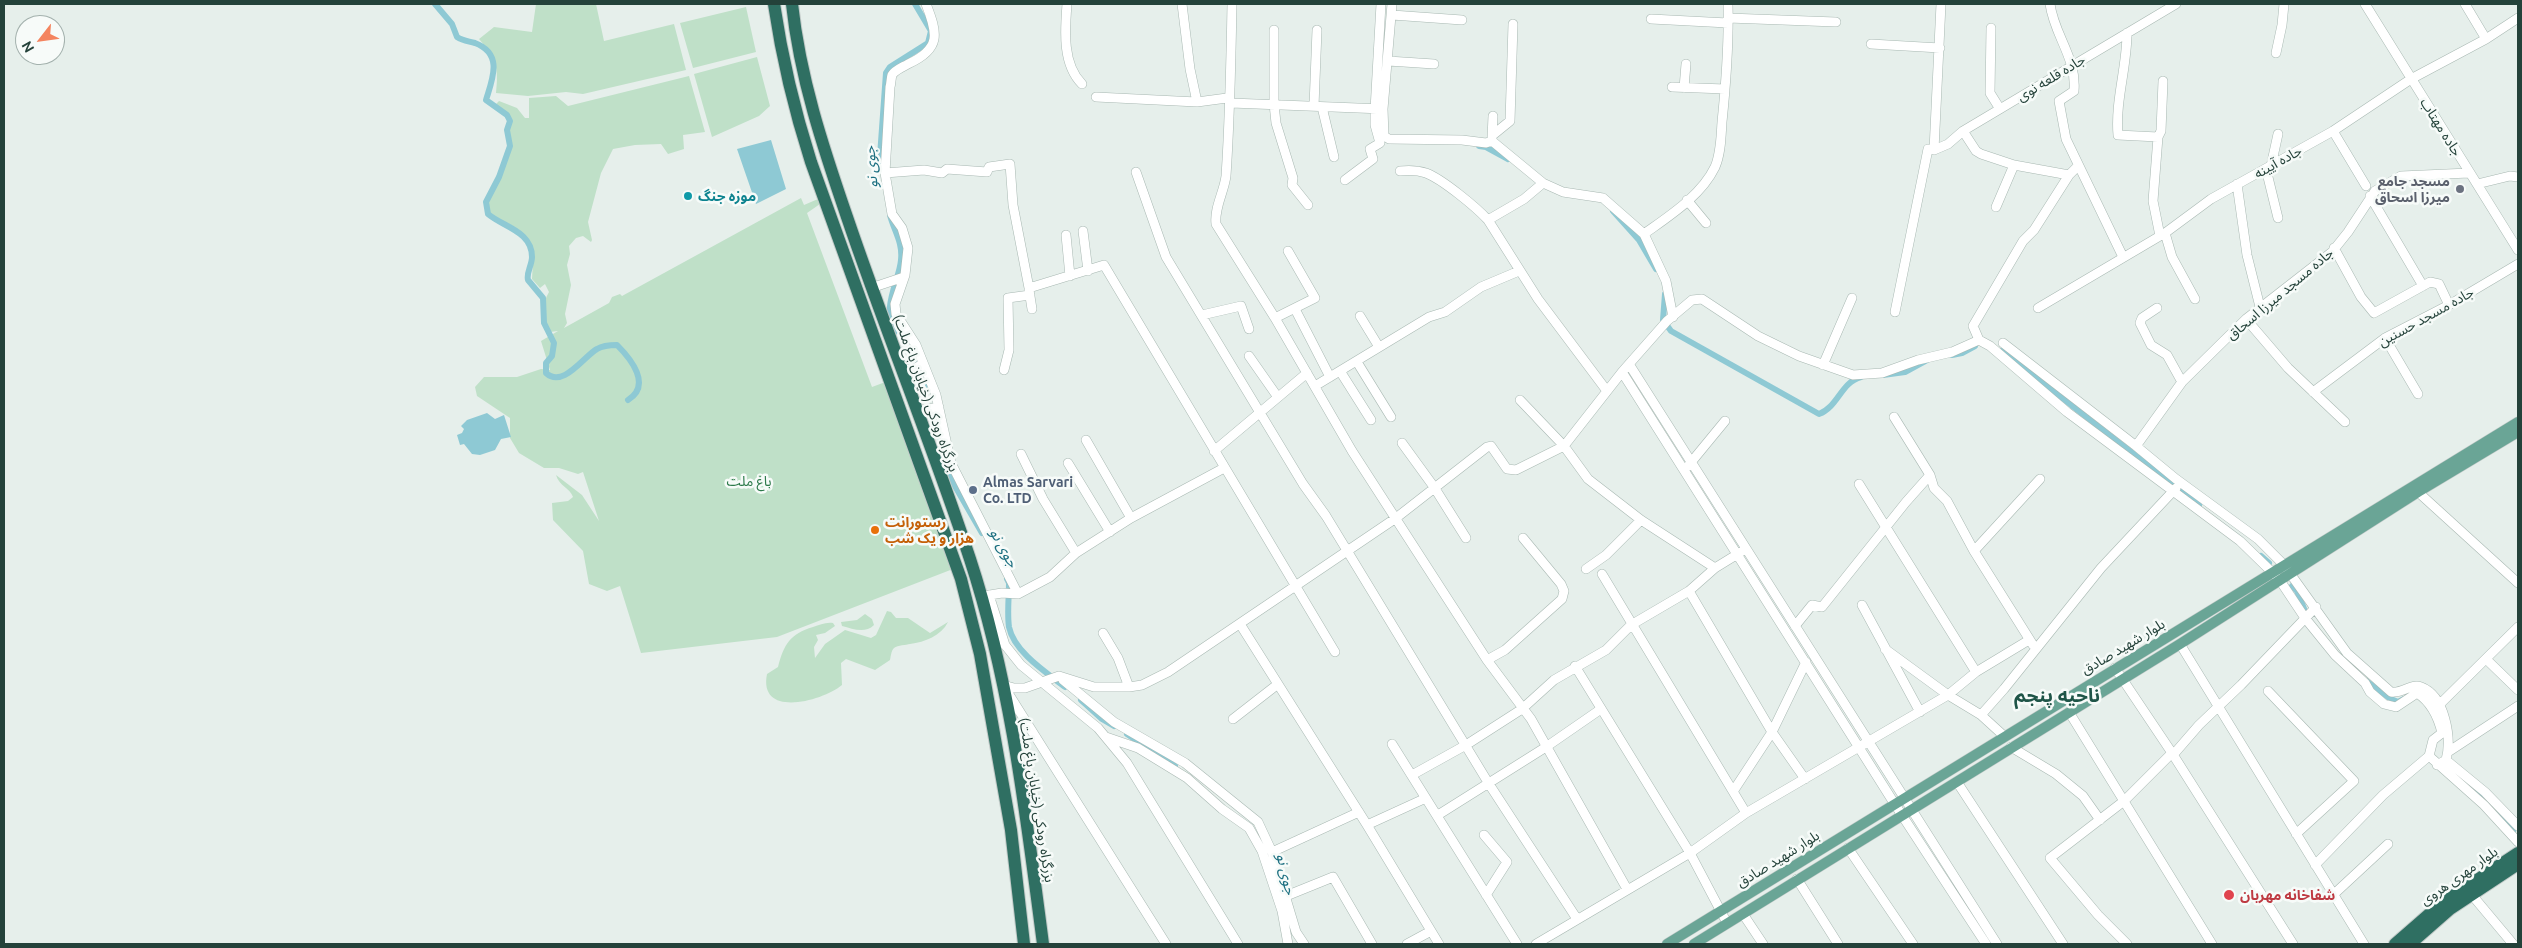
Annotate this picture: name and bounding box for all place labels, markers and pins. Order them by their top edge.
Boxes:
place label: مسجد جامع میرزا اسحاق [2375,173,2450,206]
marker: مسجد جامع میرزا اسحاق [2454,183,2466,195]
place label: موزه جنگ [698,188,756,204]
marker: موزه جنگ [682,190,694,202]
place label: Almas Sarvari Co. LTD [983,474,1073,507]
marker: Almas Sarvari Co. LTD [967,484,979,496]
place label: رستورانت هزار و یک شب [885,514,974,546]
marker: رستورانت هزار و یک شب [869,524,881,536]
place label: شفاخانه مهربان [2240,887,2335,903]
marker: شفاخانه مهربان [2222,888,2236,902]

